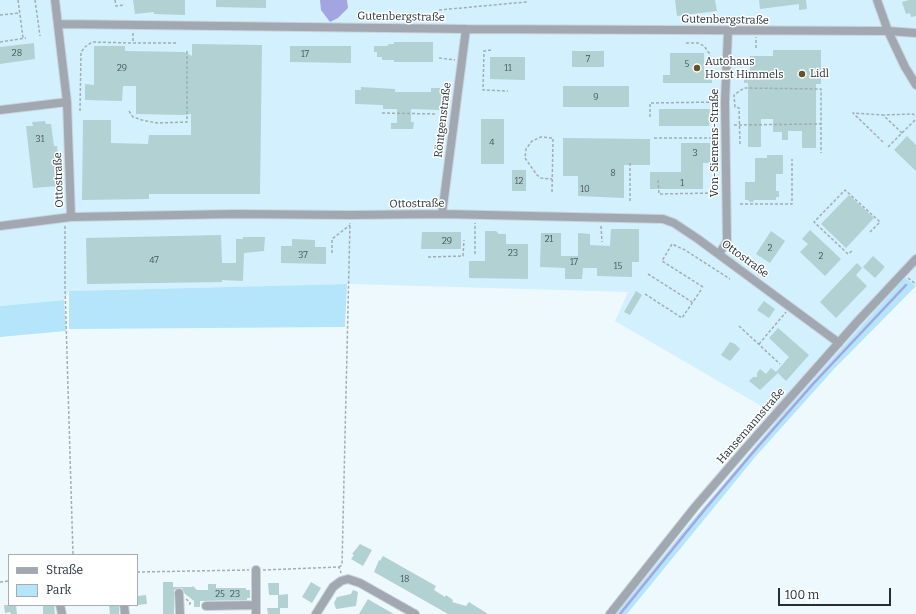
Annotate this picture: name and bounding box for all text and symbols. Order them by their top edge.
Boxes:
street label: Gutenbergstraße [357,10,445,24]
street label: Gutenbergstraße [681,13,769,27]
house number: 28 [12,48,22,58]
house number: 17 [301,49,309,59]
house number: 7 [586,54,590,64]
place label: Autohaus Horst Himmels [705,55,784,81]
house number: 5 [685,59,689,69]
house number: 29 [117,63,127,73]
house number: 11 [504,63,512,73]
marker: Autohaus Horst Himmels [692,63,702,73]
place label: Lidl [810,67,829,81]
marker: Lidl [797,69,807,79]
street label: Röntgenstraße [432,82,454,158]
street label: Von-Siemens-Straße [708,89,722,197]
house number: 9 [593,92,599,102]
house number: 31 [36,134,44,144]
house number: 4 [489,137,495,147]
house number: 3 [692,148,698,158]
street label: Ottostraße [51,152,67,208]
house number: 8 [610,168,616,178]
house number: 12 [515,176,523,186]
house number: 1 [680,178,684,188]
house number: 10 [580,184,590,194]
street label: Ottostraße [389,197,445,211]
house number: 21 [545,234,553,244]
house number: 29 [442,236,452,246]
street label: Ottostraße [719,237,771,281]
house number: 2 [768,243,772,253]
house number: 23 [508,248,518,258]
house number: 37 [298,250,308,260]
house number: 2 [819,251,823,261]
house number: 47 [149,255,159,265]
house number: 17 [570,257,578,267]
house number: 15 [614,261,622,271]
street label: Hansemannstraße [714,385,788,467]
legend [8,554,138,606]
text: Straße [46,563,83,577]
house number: 18 [400,574,410,584]
scale bar [780,580,893,606]
text: Park [46,583,71,597]
text: 100 m [785,588,819,602]
house number: 25 [215,589,225,599]
house number: 23 [230,589,240,599]

